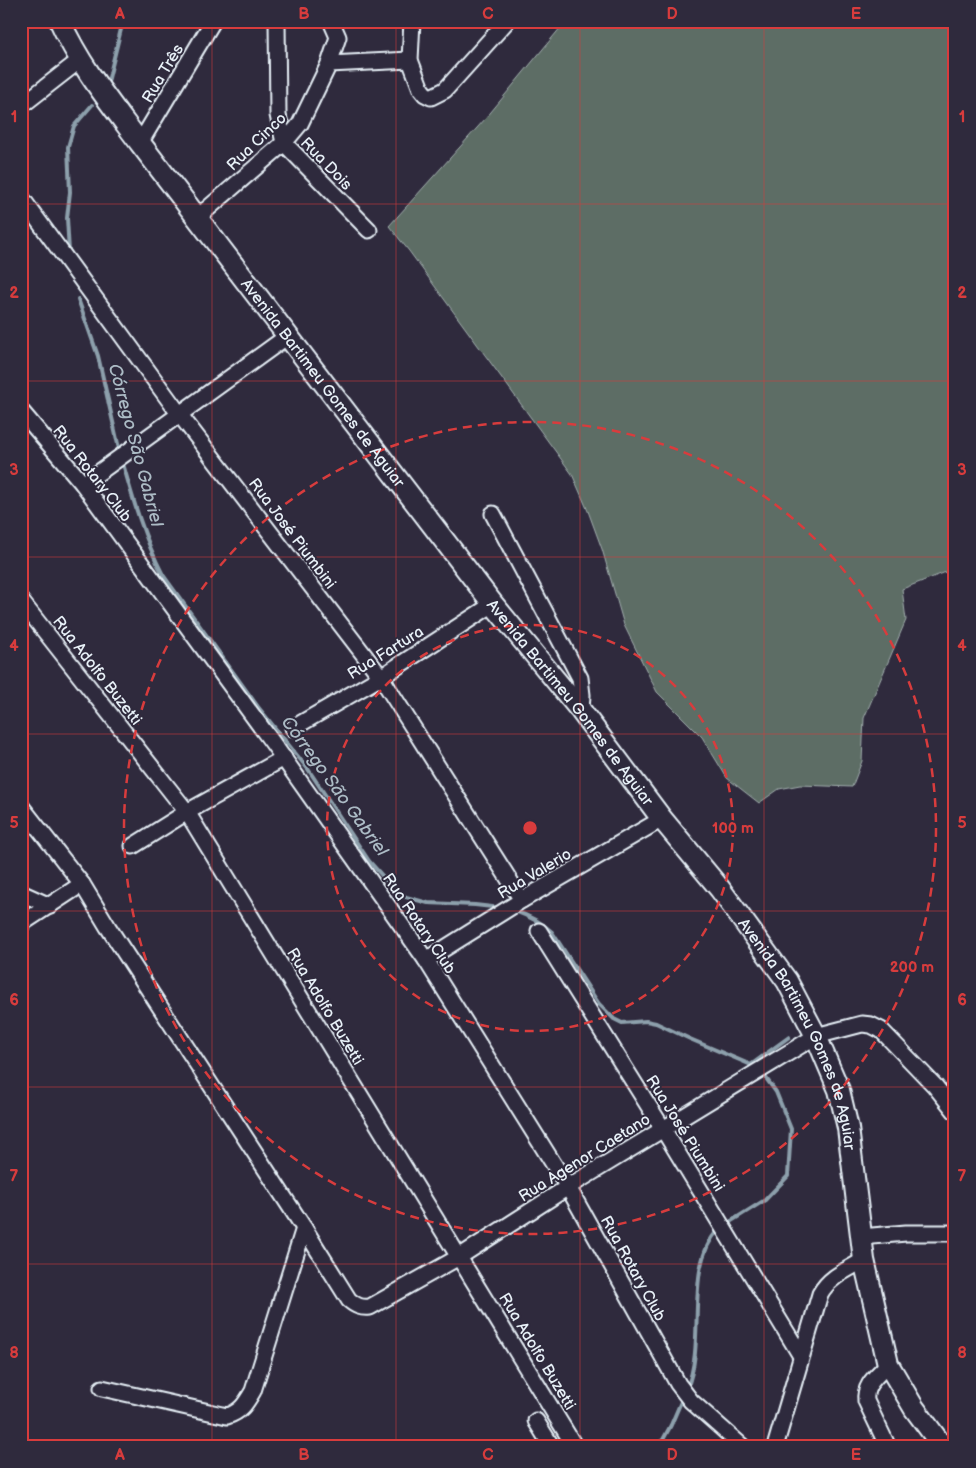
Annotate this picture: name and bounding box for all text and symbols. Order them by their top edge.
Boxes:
text: A [114,5,125,24]
text: B [298,5,310,24]
text: C [482,5,494,24]
text: D [666,5,678,24]
text: E [851,5,861,24]
street label: Rua Três [138,41,188,107]
text: 1 [11,108,17,127]
text: 1 [959,108,965,127]
street label: Rua Cinco [223,109,291,175]
street label: Rua Dois [296,134,356,194]
street label: Avenida Bartimeu Gomes de Aguiar [236,275,408,492]
text: 2 [9,284,19,303]
text: 2 [957,284,967,303]
water label: Córrego São Gabriel [104,361,168,530]
street label: Rua Rotary Club [48,422,135,526]
text: 3 [9,461,19,480]
text: 3 [957,461,967,480]
street label: Rua José Piumbini [244,475,340,593]
street label: Avenida Bartimeu Gomes de Aguiar [482,596,657,810]
street label: Rua Adolfo Buzetti [48,613,145,729]
street label: Rua Fartura [344,622,427,684]
text: 4 [9,637,19,656]
text: 4 [957,637,967,656]
water label: Córrego São Gabriel [277,712,393,861]
text: 5 [9,814,19,833]
text: 5 [957,814,967,833]
centre of rings [521,819,539,837]
text: 100 m [712,819,754,838]
street label: Rua Valerio [495,845,575,904]
street label: Rua Rotary Club [378,870,459,978]
street label: Avenida Bartimeu Gomes de Aguiar [733,915,859,1151]
street label: Rua Adolfo Buzetti [282,945,367,1069]
text: 200 m [890,958,934,977]
text: 6 [9,991,19,1010]
text: 6 [957,991,967,1010]
street label: Rua José Piumbini [641,1072,728,1195]
street label: Rua Agenor Caetano [515,1110,654,1206]
text: 7 [10,1167,19,1186]
text: 7 [958,1167,967,1186]
street label: Rua Rotary Club [596,1213,669,1325]
street label: Rua Adolfo Buzetti [494,1290,579,1414]
text: 8 [9,1344,19,1363]
text: 8 [957,1344,967,1363]
text: A [114,1446,125,1465]
text: B [298,1446,310,1465]
text: C [482,1446,494,1465]
text: D [666,1446,678,1465]
text: E [851,1446,861,1465]

